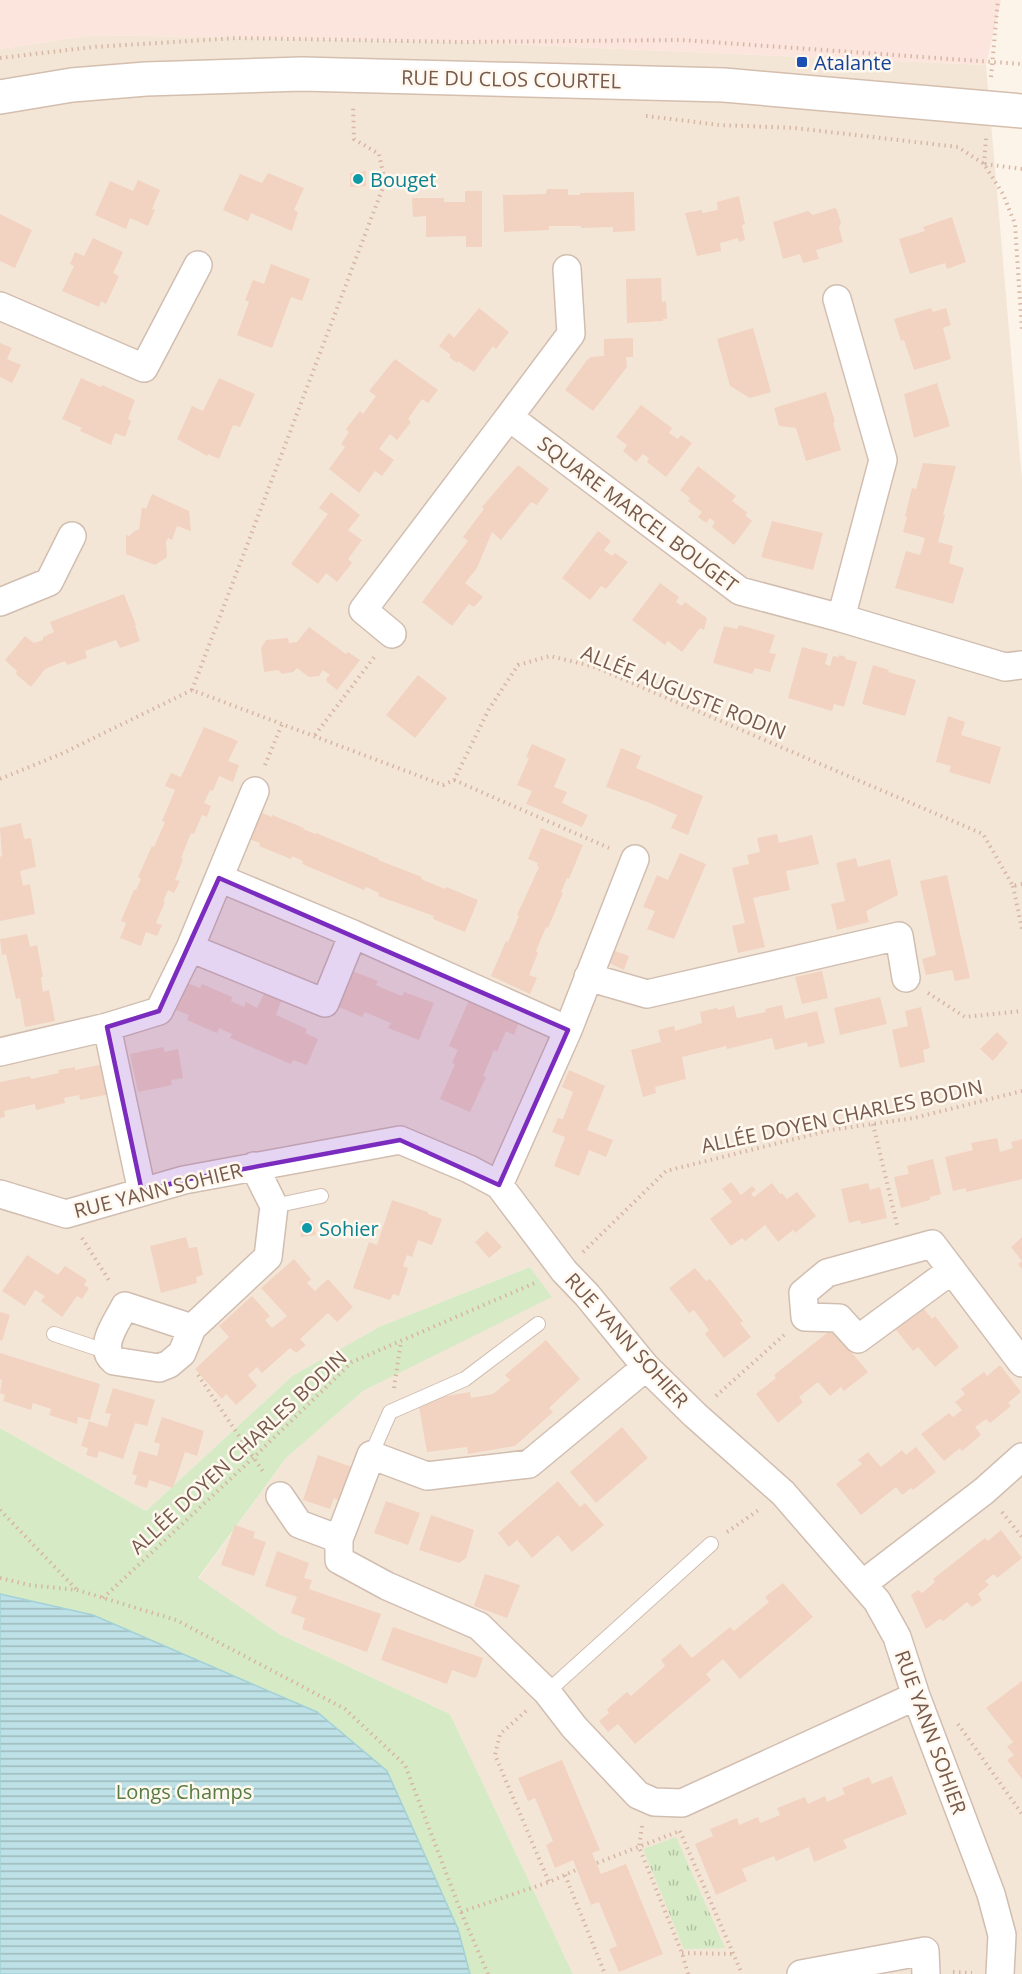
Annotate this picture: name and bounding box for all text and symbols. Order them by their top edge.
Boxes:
place label: Atalante [814,49,892,76]
marker: Atalante [795,55,809,69]
street label: RUE DU CLOS COURTEL [401,64,621,94]
place label: Bouget [370,166,436,193]
marker: Bouget [351,172,365,186]
street label: SQUARE MARCEL BOUGET [532,430,744,598]
street label: ALLÉE AUGUSTE RODIN [578,639,790,745]
street label: ALLÉE DOYEN CHARLES BODIN [699,1073,985,1159]
street label: RUE YANN SOHIER [71,1156,246,1224]
place label: Sohier [319,1215,379,1242]
marker: Sohier [300,1221,314,1235]
street label: RUE YANN SOHIER [559,1267,695,1414]
street label: ALLÉE DOYEN CHARLES BODIN [124,1344,352,1560]
street label: RUE YANN SOHIER [889,1646,973,1818]
park label: Longs Champs [116,1778,252,1805]

